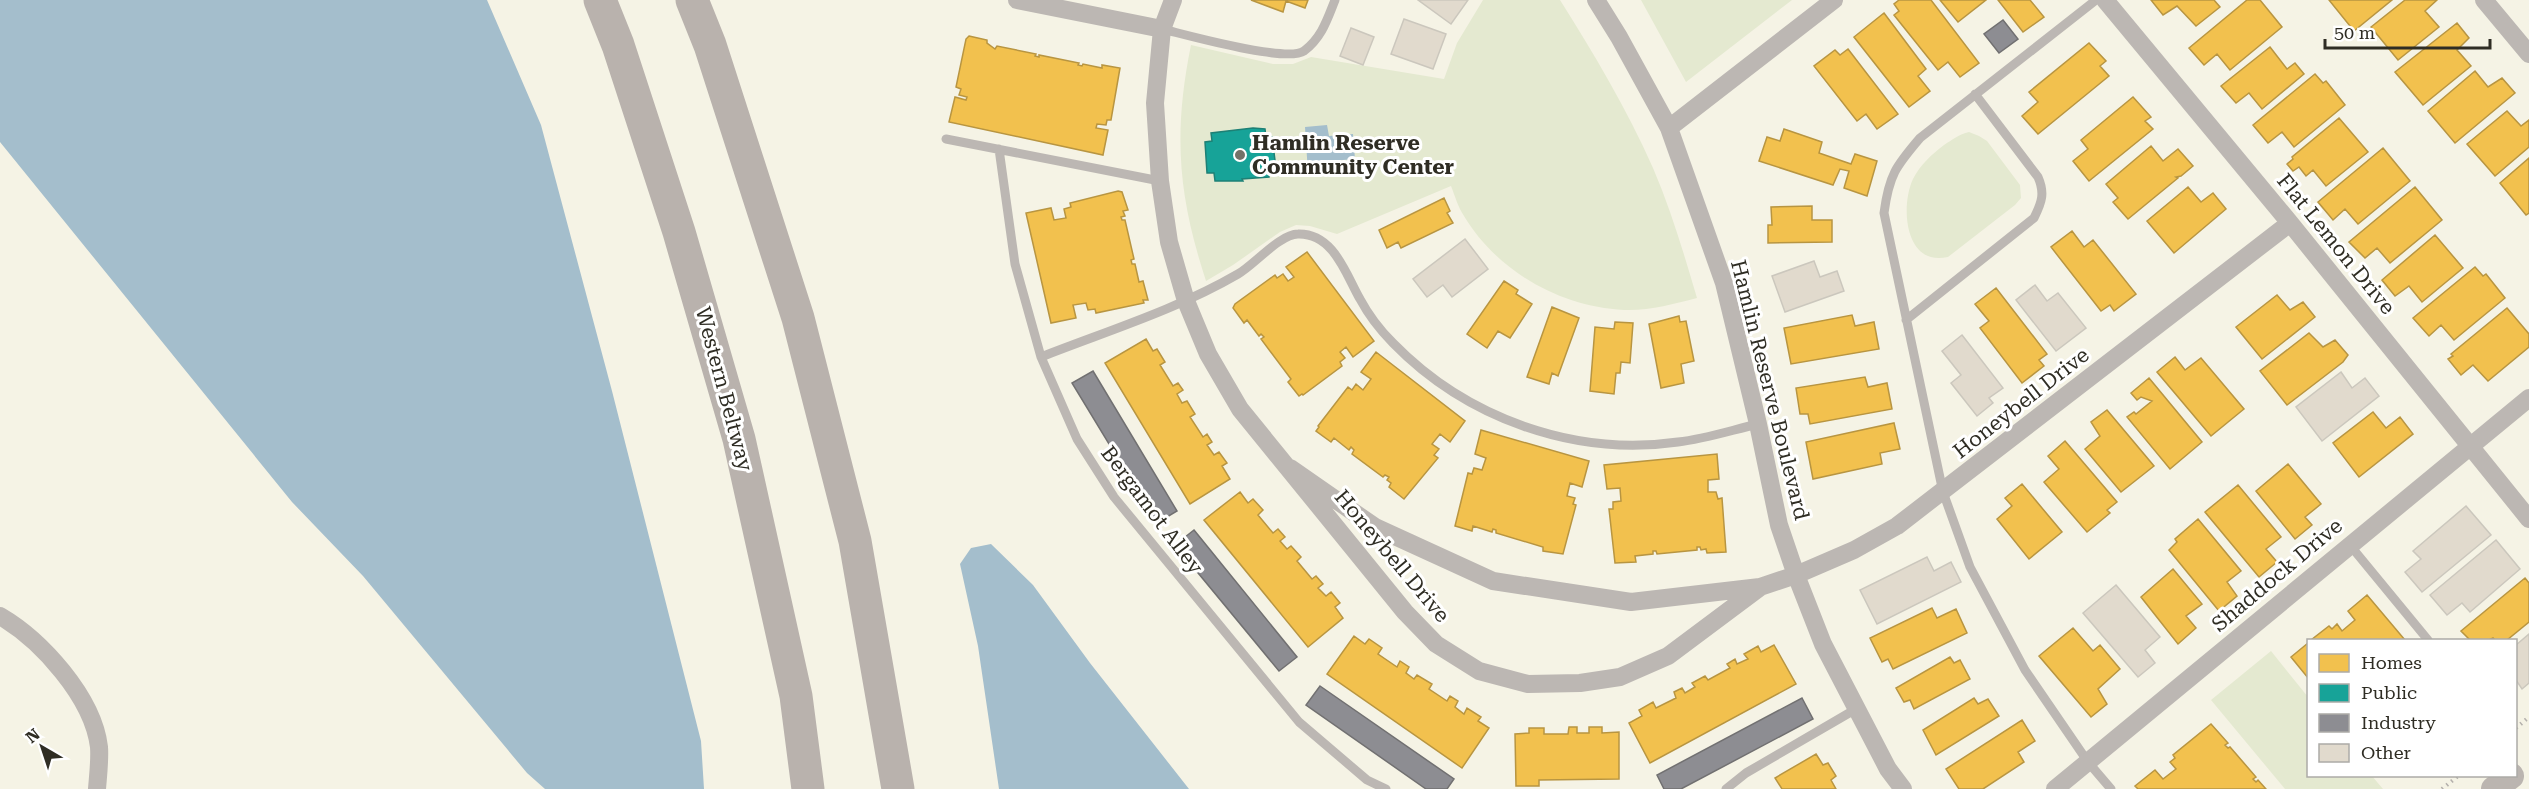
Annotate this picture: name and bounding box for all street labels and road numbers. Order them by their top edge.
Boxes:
street label: Flat Lemon Drive [2272,169,2400,319]
street label: Hamlin Reserve Boulevard [1726,257,1814,523]
street label: Western Beltway [691,304,758,474]
street label: Honeybell Drive [1948,343,2094,463]
street label: Bergamot Alley [1096,441,1208,579]
street label: Honeybell Drive [1330,485,1454,627]
street label: Shaddock Drive [2207,513,2347,637]

